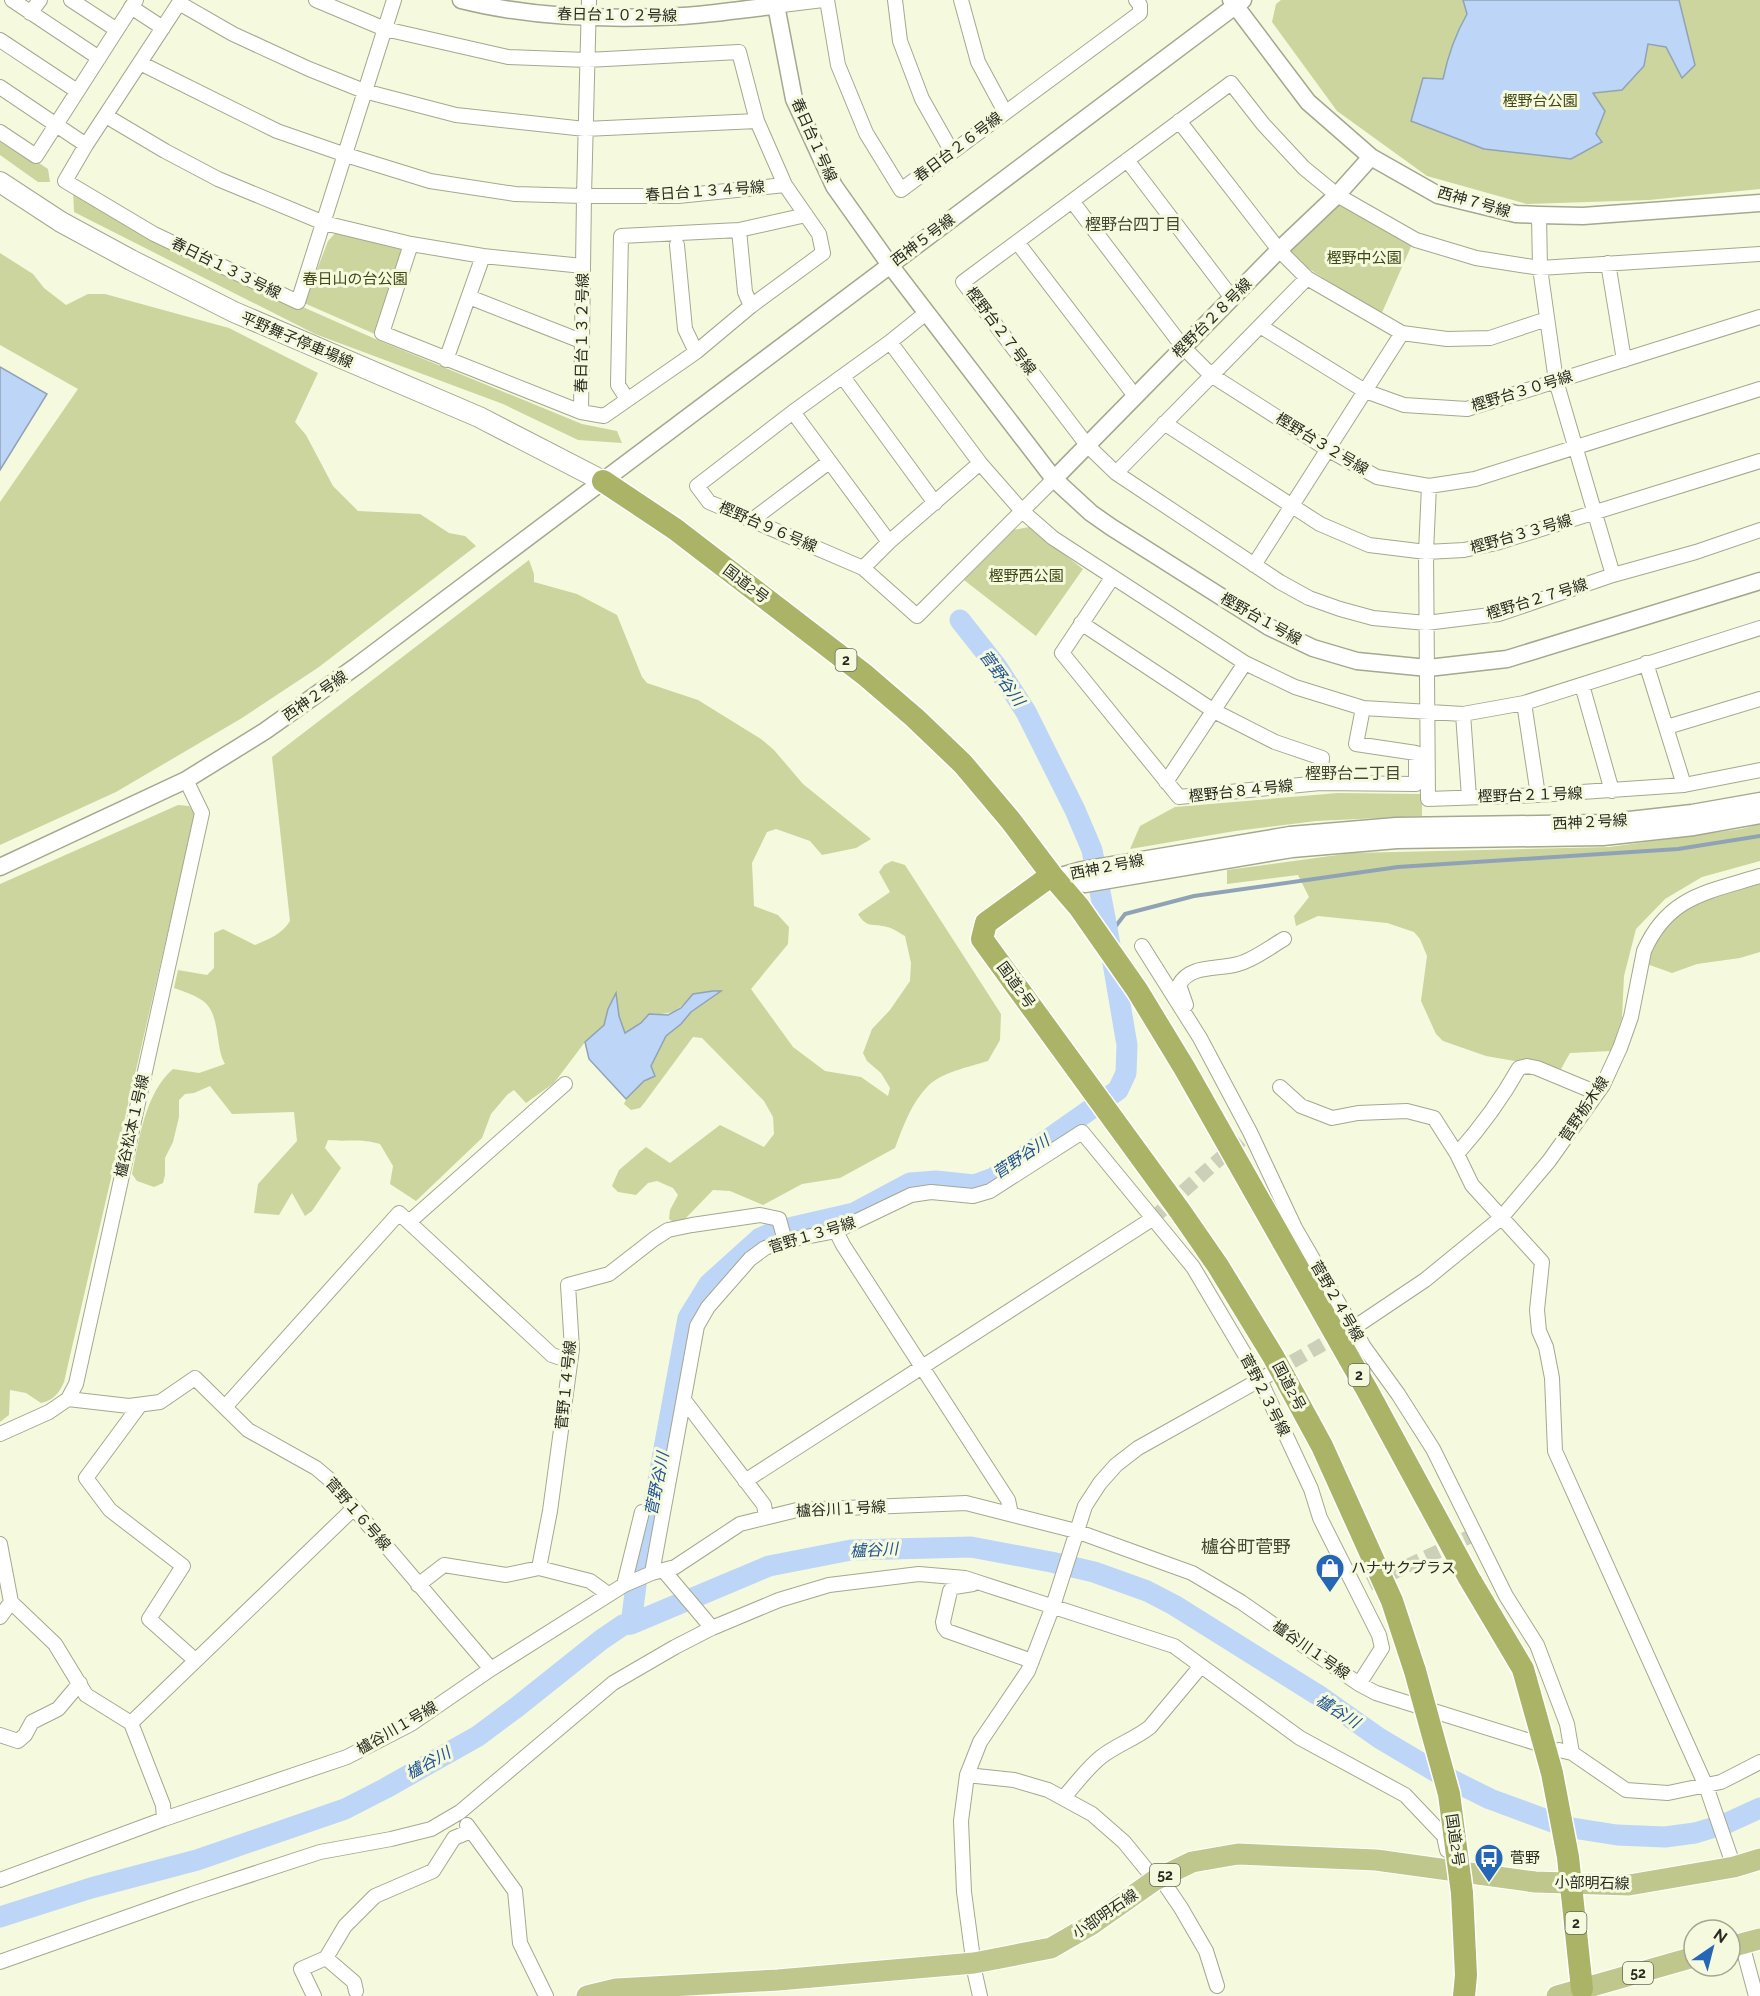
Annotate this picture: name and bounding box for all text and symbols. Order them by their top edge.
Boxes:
street label: 春日台１０２号線 [557,5,677,25]
park label: 樫野台公園 [1502,92,1578,110]
street label: 春日台１号線 [787,95,841,185]
street label: 春日台２６号線 [911,108,1005,186]
street label: 春日台１３４号線 [645,178,765,204]
street label: 西神７号線 [1435,183,1513,221]
street label: 西神５号線 [888,210,958,270]
district label: 樫野台四丁目 [1085,215,1181,234]
street label: 春日台１３３号線 [168,234,284,302]
park label: 樫野中公園 [1326,249,1402,267]
park label: 春日山の台公園 [302,270,408,288]
street label: 春日台１３２号線 [572,273,592,393]
street label: 樫野台２８号線 [1169,275,1255,361]
street label: 樫野台２７号線 [962,284,1040,378]
street label: 平野舞子停車場線 [238,308,356,372]
street label: 樫野台３０号線 [1469,367,1575,415]
street label: 樫野台３２号線 [1272,409,1372,479]
street label: 樫野台９６号線 [716,498,820,556]
street label: 樫野台３３号線 [1468,511,1574,557]
street label: 国道2号 [719,561,773,607]
park label: 樫野西公園 [988,567,1064,585]
street label: 樫野台２７号線 [1484,575,1590,623]
street label: 樫野台１号線 [1217,589,1305,649]
water label: 菅野谷川 [976,647,1030,711]
road number: 2 [836,649,856,671]
street label: 西神２号線 [279,667,351,725]
district label: 樫野台二丁目 [1305,764,1401,783]
street label: 樫野台８４号線 [1188,777,1294,805]
street label: 樫野台２１号線 [1477,784,1583,806]
street label: 西神２号線 [1552,811,1628,833]
street label: 西神２号線 [1068,851,1146,883]
street label: 国道2号 [993,958,1039,1012]
street label: 櫨谷松本１号線 [111,1073,153,1179]
street label: 菅野栃木線 [1556,1073,1612,1145]
water label: 菅野谷川 [989,1130,1054,1183]
street label: 菅野１３号線 [766,1213,858,1257]
street label: 菅野２４号線 [1307,1258,1367,1344]
street label: 菅野１４号線 [552,1339,580,1431]
street label: 菅野２３号線 [1237,1351,1293,1439]
street label: 国道2号 [1269,1358,1309,1414]
road number: 2 [1348,1364,1370,1386]
water label: 菅野谷川 [642,1449,673,1517]
street label: 菅野１６号線 [322,1474,394,1554]
street label: 櫨谷川１号線 [796,1498,886,1520]
district label: 櫨谷町菅野 [1201,1536,1291,1557]
water label: 櫨谷川 [850,1539,900,1561]
shop icon: ハナサクプラス [1314,1552,1346,1594]
place label: ハナサクプラス [1351,1559,1456,1577]
street label: 櫨谷川１号線 [1269,1617,1353,1683]
water label: 櫨谷川 [1313,1690,1365,1733]
street label: 櫨谷川１号線 [354,1698,440,1758]
water label: 櫨谷川 [402,1742,455,1783]
street label: 国道2号 [1442,1813,1468,1867]
bus stop icon: 菅野 [1473,1842,1505,1884]
place label: 菅野 [1510,1849,1540,1867]
road number: 52 [1150,1864,1180,1886]
street label: 小部明石線 [1554,1873,1630,1893]
street label: 小部明石線 [1069,1886,1141,1942]
road number: 2 [1566,1912,1586,1934]
north arrow [1682,1918,1742,1978]
text: N [1710,1925,1731,1947]
road number: 52 [1623,1962,1653,1984]

